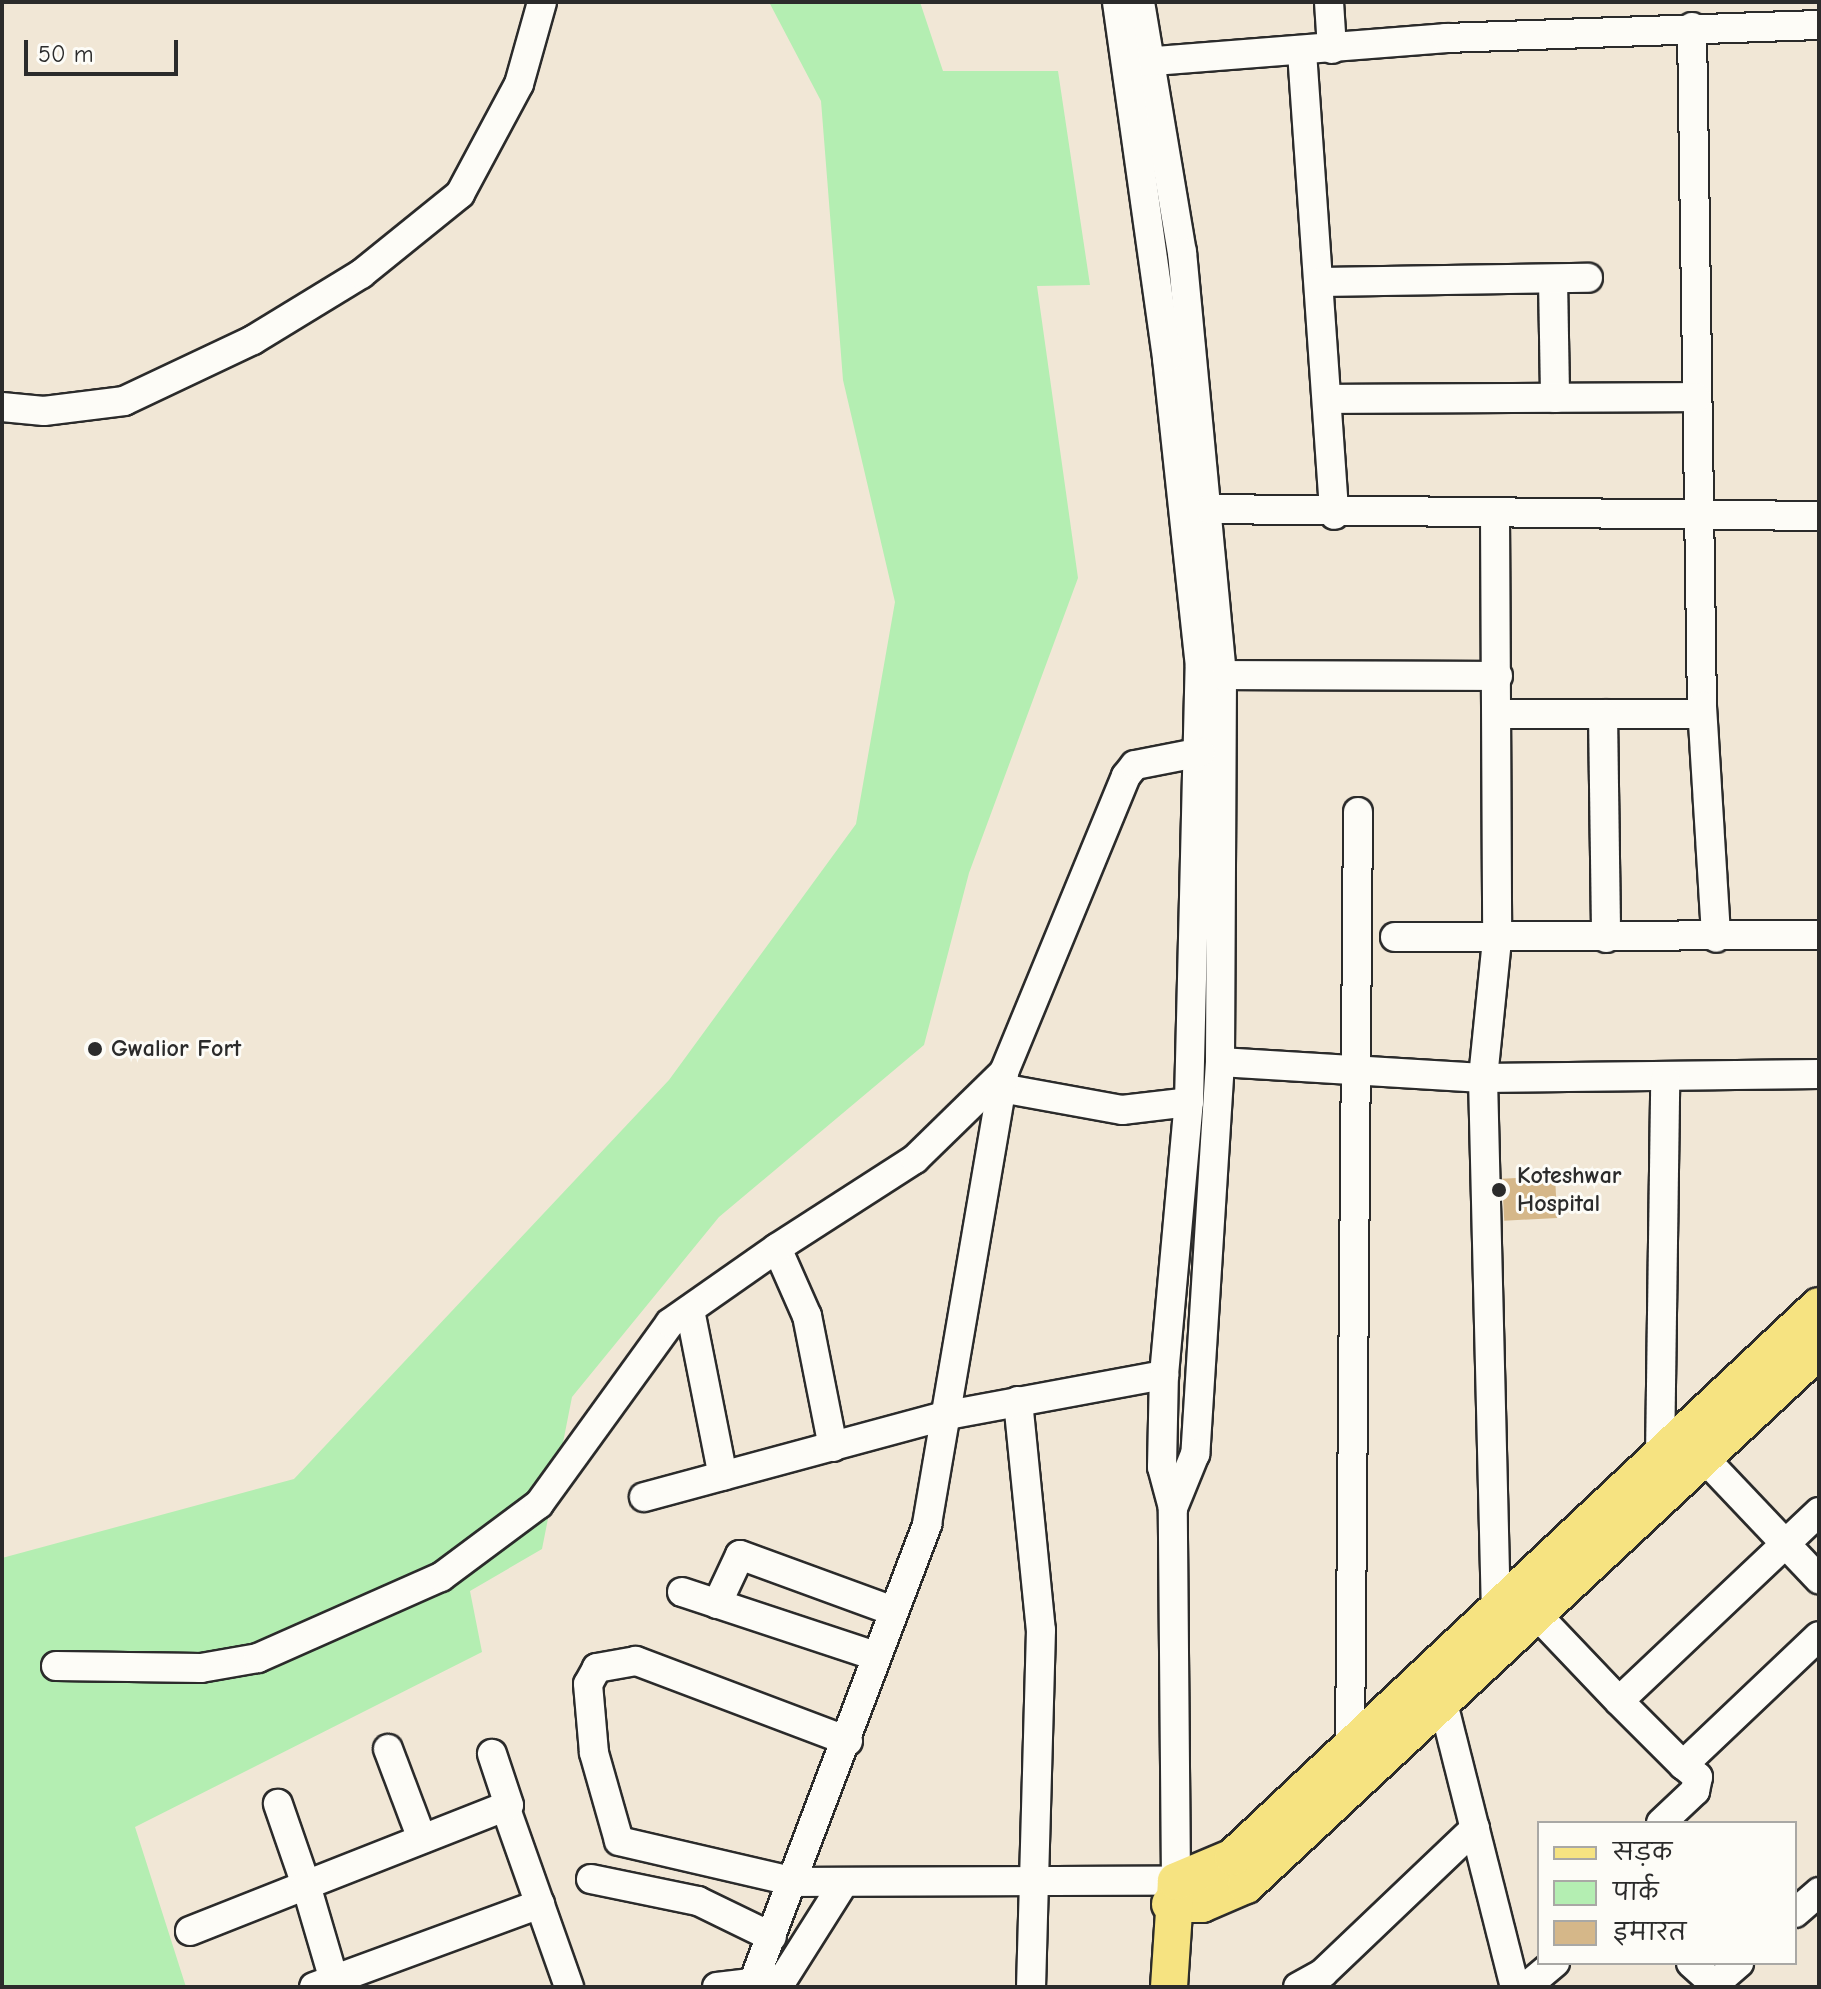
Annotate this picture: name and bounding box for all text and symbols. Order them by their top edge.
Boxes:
scale bar [28,24,182,74]
text: 50 m [38,40,94,68]
place label: Gwalior Fort [111,1035,241,1063]
marker: Gwalior Fort [86,1040,104,1058]
place label: Koteshwar Hospital [1517,1162,1622,1218]
marker: Koteshwar Hospital [1488,1179,1510,1201]
legend [1537,1821,1797,1965]
text: सड़क [1613,1838,1672,1866]
text: पार्क [1613,1878,1658,1906]
text: इमारत [1613,1918,1686,1946]

